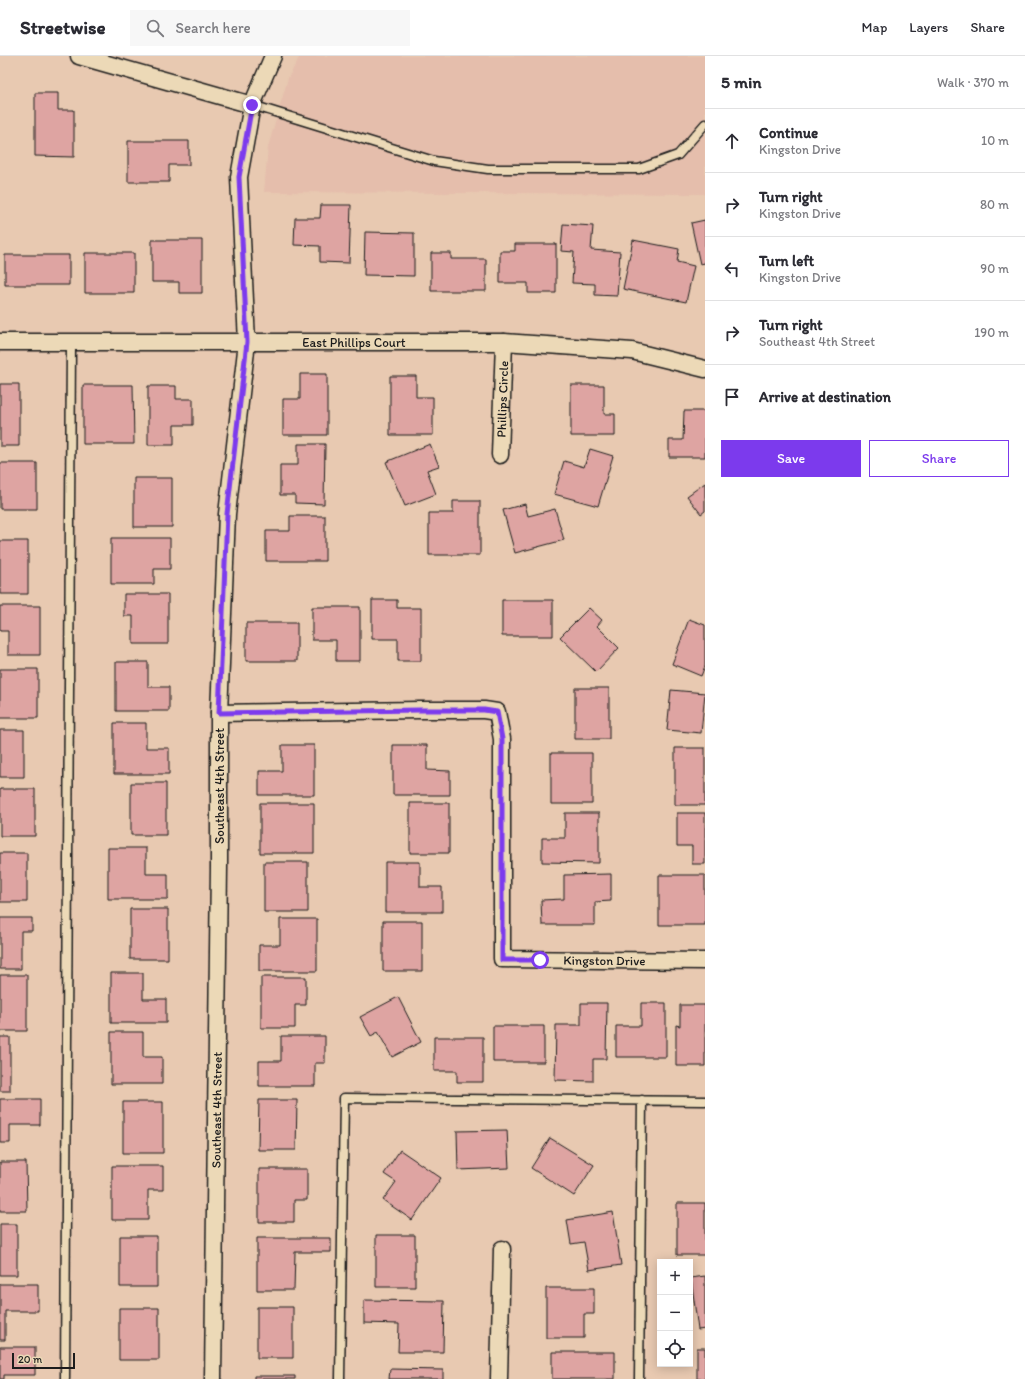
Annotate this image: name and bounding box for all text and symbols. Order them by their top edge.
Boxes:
search box [130,10,410,46]
text: Streetwise [20,16,106,39]
icon: search [144,17,166,39]
text: Search here [176,19,251,37]
text: Map [862,19,887,36]
text: Layers [909,19,948,36]
text: Share [970,19,1005,36]
text: 5 min [721,72,761,92]
text: Walk · 370 m [937,75,1009,90]
route end [243,96,261,114]
text: Continue [759,124,818,142]
icon: ahead [721,130,743,152]
text: 10 m [981,133,1009,148]
text: Kingston Drive [759,142,841,157]
text: Turn right [759,188,823,206]
icon: right [721,194,743,216]
text: 80 m [980,197,1009,212]
text: Kingston Drive [759,206,841,221]
text: Turn left [759,252,814,270]
icon: left [721,258,743,280]
text: 90 m [980,261,1009,276]
text: Kingston Drive [759,270,841,285]
text: Turn right [759,316,823,334]
icon: right [721,322,743,344]
text: 190 m [974,325,1009,340]
text: Southeast 4th Street [759,334,875,349]
street label: East Phillips Court [302,335,406,350]
street label: Phillips Circle [494,360,511,438]
icon: arrive [721,386,743,408]
text: Arrive at destination [759,388,891,406]
button: Save [721,440,861,477]
button: Share [869,440,1009,477]
street label: Southeast 4th Street [212,728,227,844]
route start [531,951,549,969]
street label: Kingston Drive [563,953,646,968]
street label: Southeast 4th Street [208,1052,225,1168]
map controls [657,1259,693,1367]
button: + [657,1259,693,1295]
button: − [657,1295,693,1331]
button: locate [657,1331,693,1367]
scale bar [12,1351,75,1370]
text: 20 m [18,1353,42,1366]

